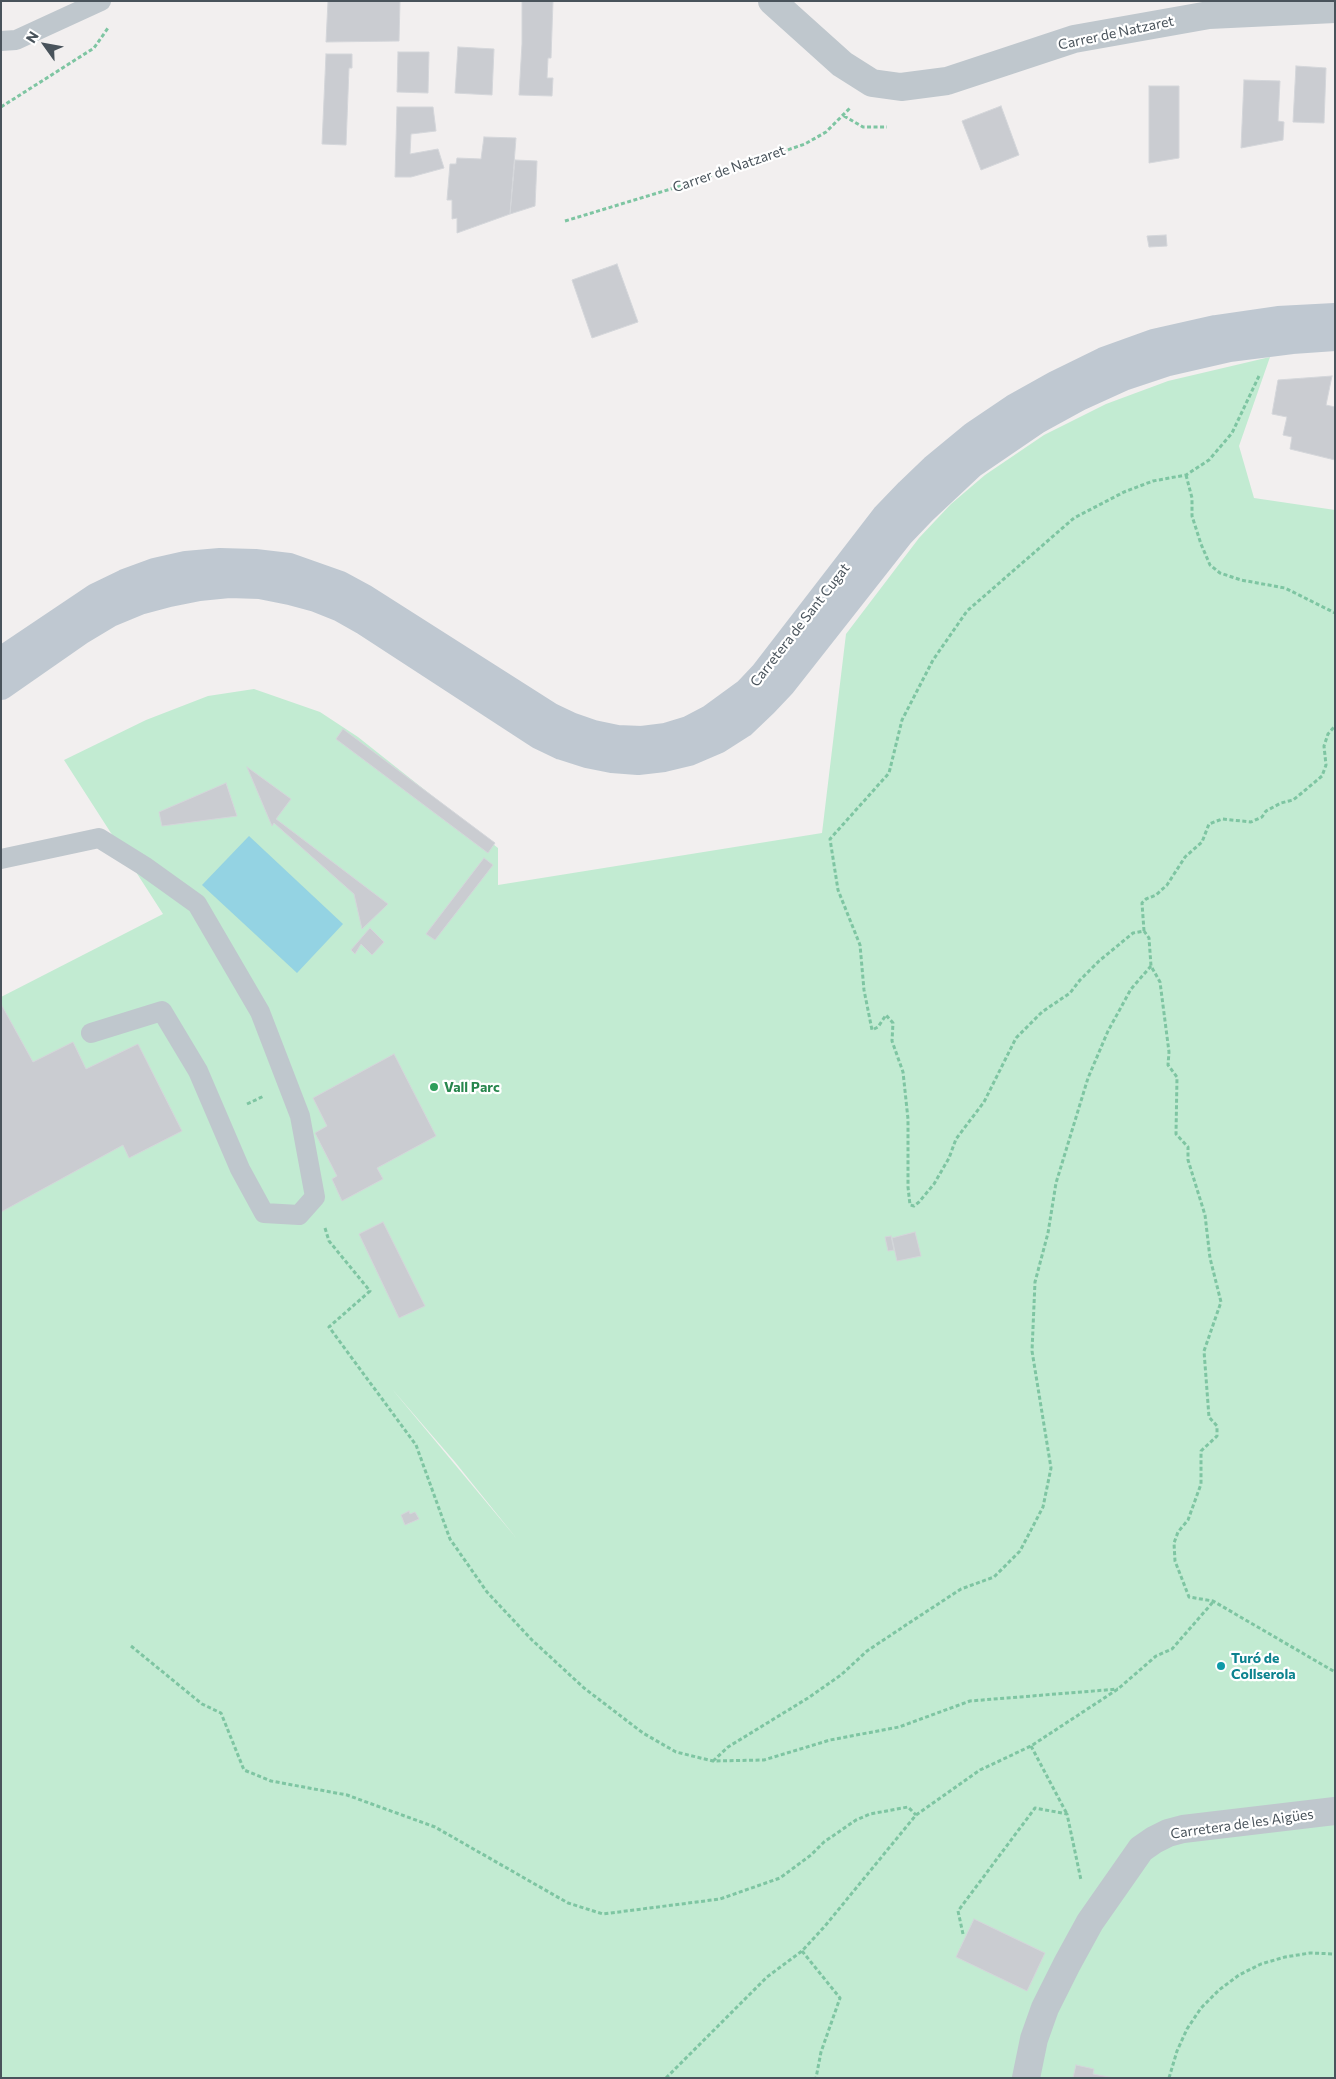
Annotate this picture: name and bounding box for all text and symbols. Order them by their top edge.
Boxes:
street label: Carrer de Natzaret [1057,13,1175,53]
north arrow [20,20,70,70]
text: N [22,28,42,46]
street label: Carrer de Natzaret [671,142,787,196]
street label: Carretera de Sant Cugat [747,560,853,690]
place label: Vall Parc [444,1079,500,1095]
marker: Vall Parc [428,1081,440,1093]
place label: Turó de Collserola [1231,1650,1296,1682]
marker: Turó de Collserola [1215,1660,1227,1672]
street label: Carretera de les Aigües [1169,1806,1315,1842]

